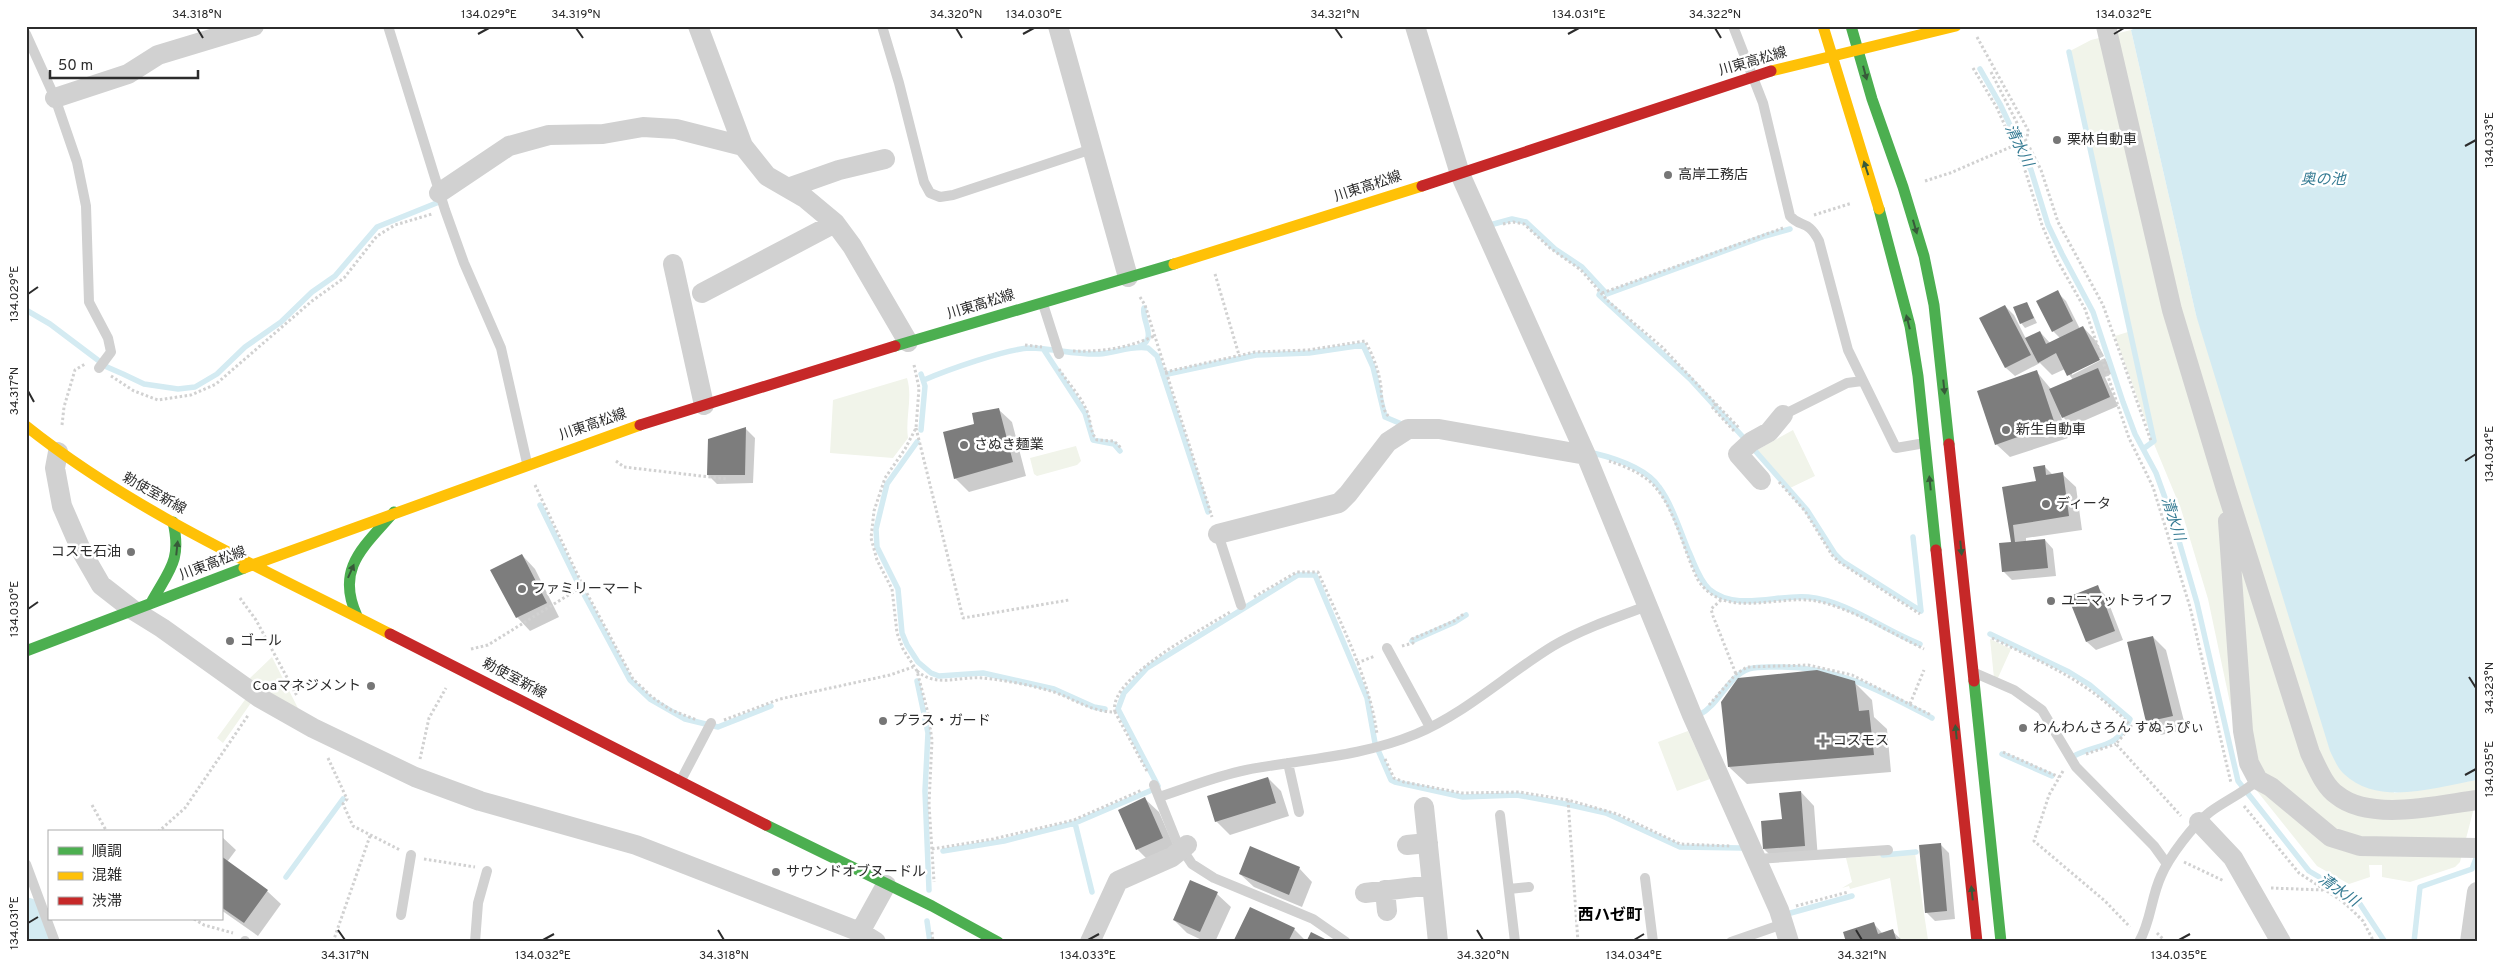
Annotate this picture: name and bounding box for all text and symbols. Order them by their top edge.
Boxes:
text: 34.318°N [172,7,222,23]
text: 134.029°E [461,7,517,23]
text: 34.319°N [551,7,601,23]
text: 34.320°N [930,7,982,23]
text: 134.030°E [1006,7,1062,23]
text: 34.321°N [1310,7,1360,23]
text: 134.031°E [1552,7,1606,23]
text: 34.322°N [1689,7,1741,23]
text: 134.032°E [2096,7,2152,23]
street label: 川東高松線 [1717,44,1789,80]
scale bar [50,48,198,80]
text: 50 m [58,57,93,76]
one-way arrow [1862,65,1870,80]
text: 134.033°E [2482,112,2498,168]
water label: 清水川 [2000,122,2037,172]
place label: 栗林自動車 [2067,132,2137,149]
marker: 栗林自動車 [2051,134,2063,146]
one-way arrow [1862,160,1869,175]
place label: 高岸工務店 [1678,167,1748,184]
street label: 川東高松線 [1332,168,1404,206]
marker: 高岸工務店 [1662,169,1674,181]
water label: 奥の池 [2300,171,2347,190]
one-way arrow [1912,220,1920,235]
text: 134.029°E [7,266,23,322]
street label: 川東高松線 [945,287,1017,323]
one-way arrow [1904,314,1912,329]
text: 34.317°N [7,367,23,415]
one-way arrow [1940,379,1948,395]
street label: 川東高松線 [557,406,629,444]
place label: 新生自動車 [2016,422,2086,439]
marker: 新生自動車 [2000,424,2012,436]
text: 134.034°E [2482,426,2498,482]
place label: さぬき麺業 [974,437,1044,454]
marker: さぬき麺業 [958,439,970,451]
street label: 勅使室新線 [119,470,189,518]
one-way arrow [1926,475,1934,491]
water label: 清水川 [2156,495,2189,545]
place label: ディータ [2056,496,2111,513]
marker: ディータ [2040,498,2052,510]
one-way arrow [173,539,181,555]
one-way arrow [1957,541,1965,557]
place label: コスモ石油 [51,544,121,561]
street label: 川東高松線 [177,544,249,584]
marker: コスモ石油 [125,546,137,558]
one-way arrow [347,564,355,578]
text: 134.030°E [7,581,23,637]
place label: ファミリーマート [532,581,644,598]
marker: ファミリーマート [516,583,528,595]
place label: ユニマットライフ [2061,593,2173,610]
marker: ユニマットライフ [2045,595,2057,607]
place label: ゴール [240,633,282,650]
marker: ゴール [224,635,236,647]
street label: 勅使室新線 [479,655,549,703]
text: 34.323°N [2482,662,2498,714]
place label: Coaマネジメント [253,678,361,695]
marker: Coaマネジメント [365,680,377,692]
place label: プラス・ガード [893,713,991,730]
marker: プラス・ガード [877,715,889,727]
place label: わんわんさろん すぬぅぴぃ [2033,720,2204,737]
marker: わんわんさろん すぬぅぴぃ [2017,722,2029,734]
one-way arrow [1951,723,1959,739]
place label: コスモス [1833,733,1889,750]
marker: コスモス [1817,735,1829,747]
text: 134.035°E [2482,741,2498,797]
legend [48,830,222,920]
text: 順調 [92,843,122,862]
place label: サウンドオブヌードル [786,863,926,881]
marker: サウンドオブヌードル [770,866,782,878]
text: 混雑 [92,867,122,886]
water label: 清水川 [2314,870,2364,913]
one-way arrow [1968,885,1976,901]
text: 渋滞 [92,893,122,912]
text: 134.031°E [7,896,23,950]
district label: 西ハゼ町 [1578,906,1642,926]
text: 34.317°N [321,948,369,964]
text: 134.032°E [515,948,571,964]
text: 34.318°N [699,948,749,964]
text: 134.033°E [1060,948,1116,964]
text: 34.320°N [1457,948,1509,964]
text: 134.034°E [1606,948,1662,964]
text: 34.321°N [1837,948,1887,964]
text: 134.035°E [2151,948,2207,964]

